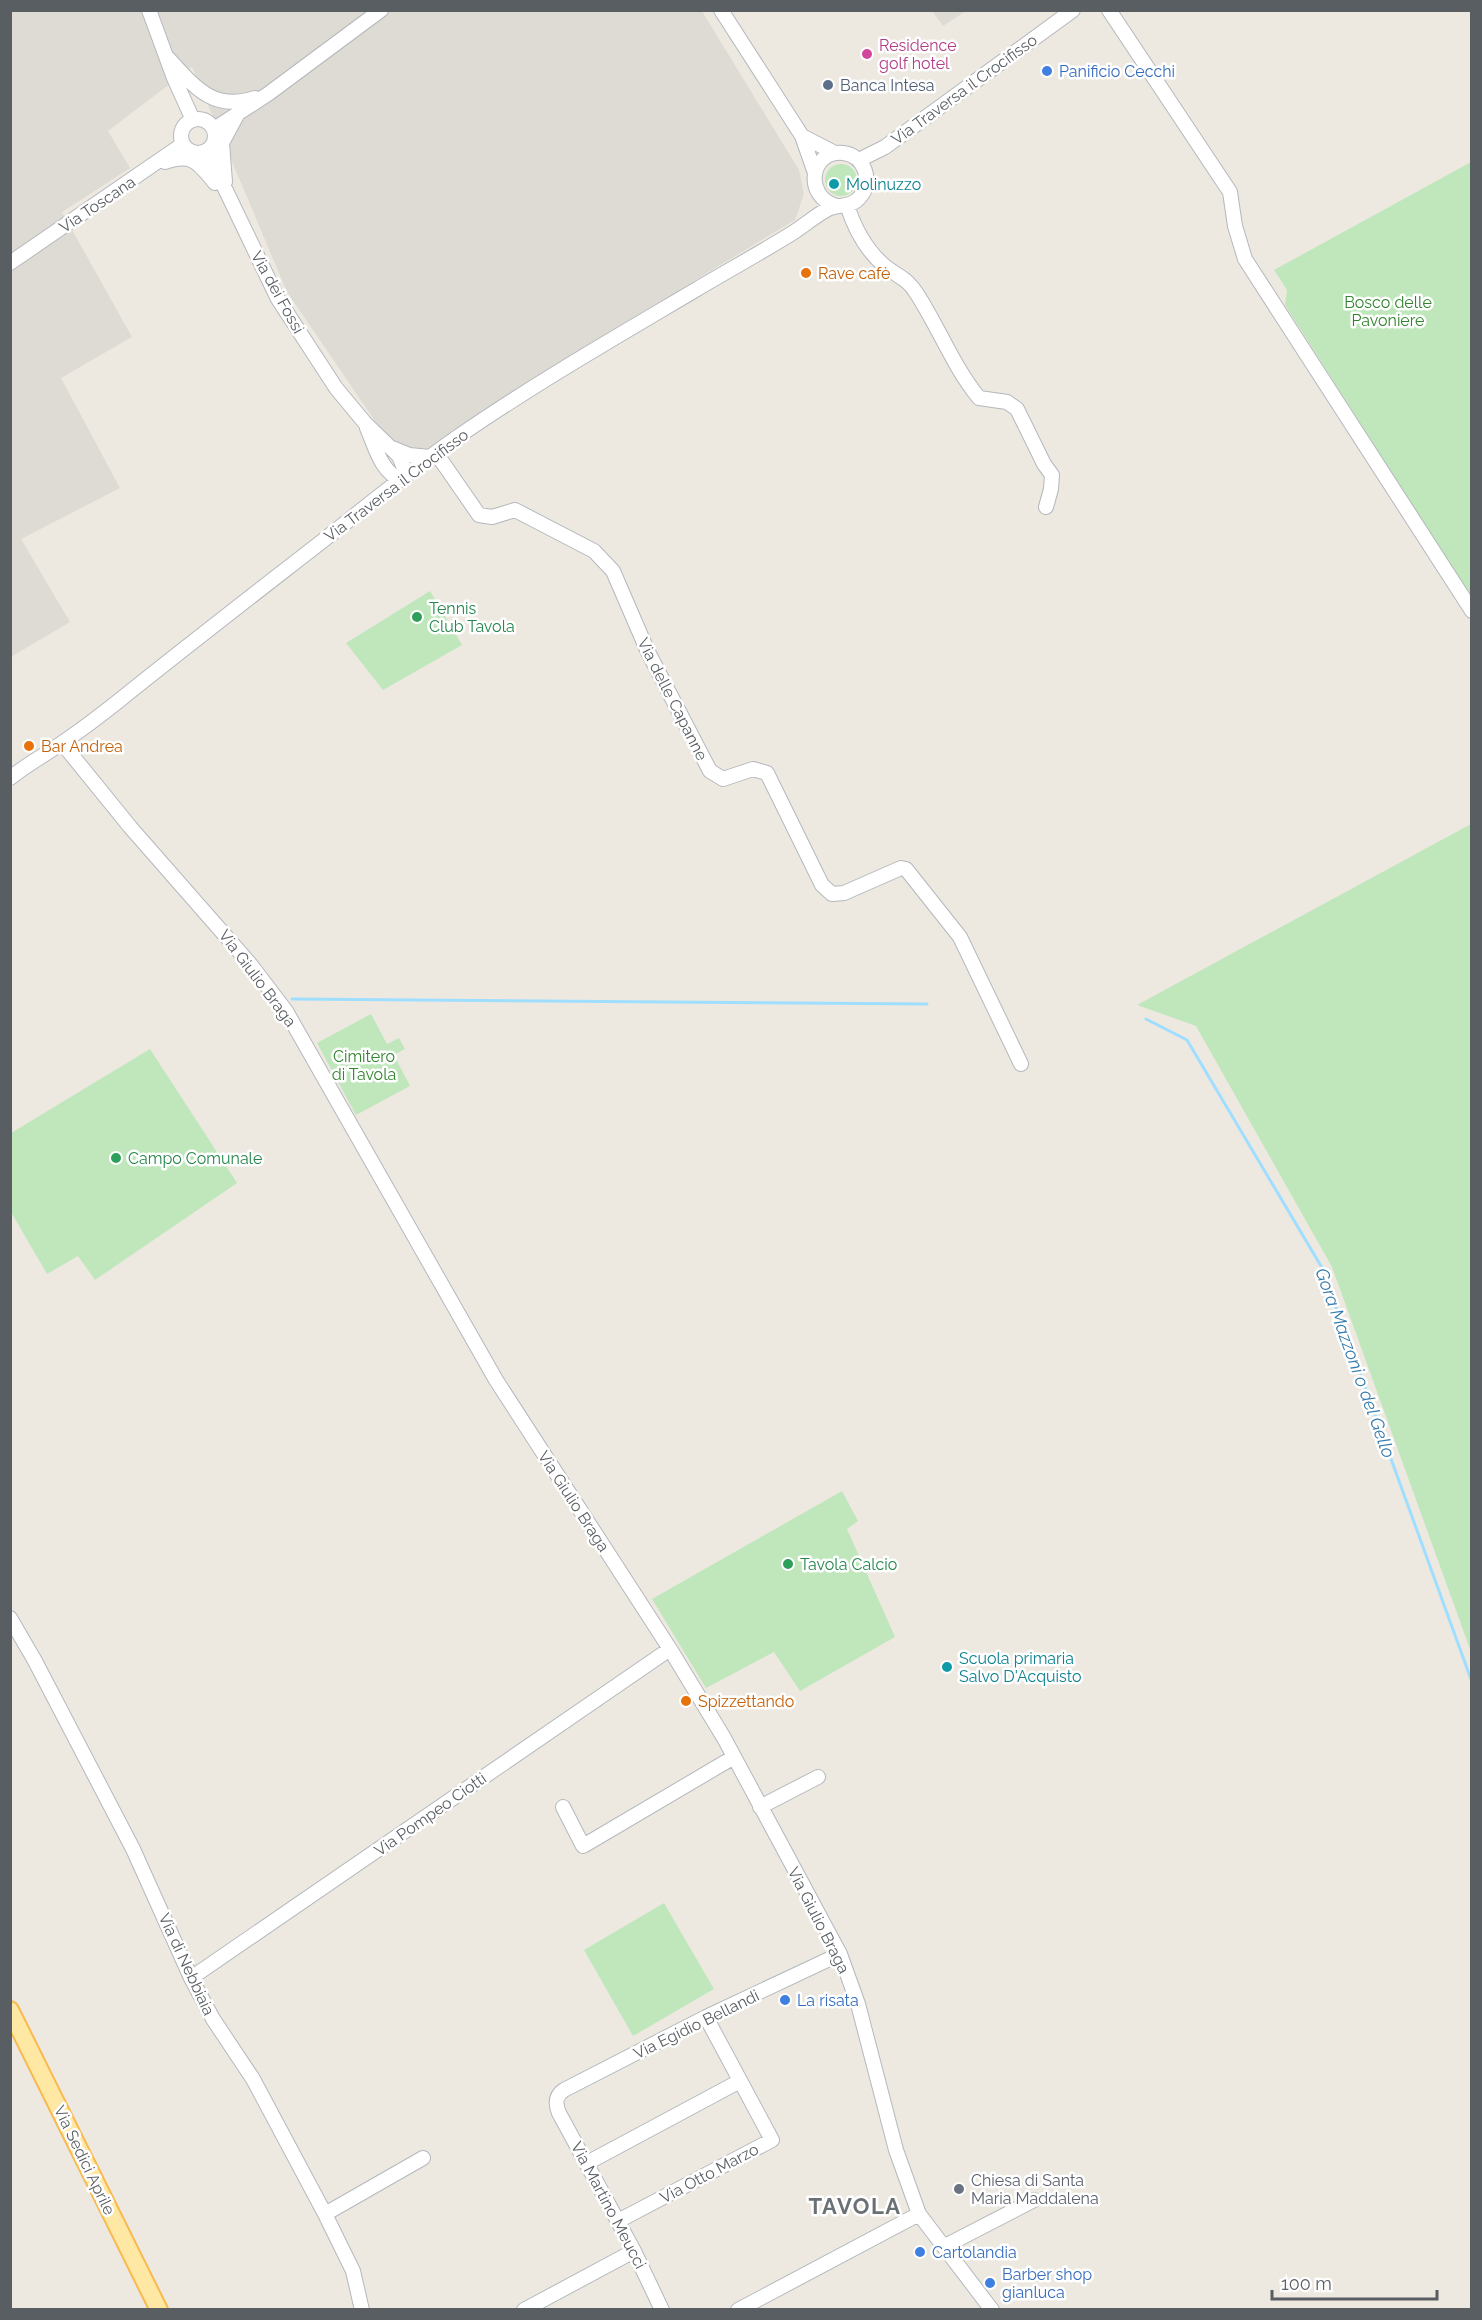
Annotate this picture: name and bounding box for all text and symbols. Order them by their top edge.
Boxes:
street label: Via Traversa il Crocifisso [888,30,1041,149]
place label: Residence golf hotel [879,36,957,73]
marker: Residence golf hotel [860,47,874,61]
place label: Panificio Cecchi [1059,62,1175,81]
marker: Panificio Cecchi [1040,64,1054,78]
place label: Banca Intesa [840,76,935,95]
marker: Banca Intesa [821,78,835,92]
street label: Via Toscana [56,172,139,237]
place label: Molinuzzo [846,175,921,194]
marker: Molinuzzo [827,177,841,191]
street label: Via dei Fossi [247,248,308,337]
place label: Rave cafè [818,264,890,283]
marker: Rave cafè [799,266,813,280]
park label: Bosco delle Pavoniere [1344,293,1432,330]
street label: Via Traversa il Crocifisso [321,425,472,546]
place label: Tennis Club Tavola [429,599,515,636]
marker: Tennis Club Tavola [410,610,424,624]
street label: Via delle Capanne [633,635,712,764]
place label: Bar Andrea [41,737,123,756]
marker: Bar Andrea [22,739,36,753]
street label: Via Giulio Braga [215,926,300,1031]
park label: Cimitero di Tavola [332,1047,396,1084]
place label: Campo Comunale [128,1149,262,1168]
marker: Campo Comunale [109,1151,123,1165]
water label: Gora Mazzoni o del Gello [1311,1265,1400,1461]
street label: Via Giulio Braga [534,1447,613,1555]
place label: Tavola Calcio [800,1555,897,1574]
marker: Tavola Calcio [781,1557,795,1571]
place label: Scuola primaria Salvo D'Acquisto [959,1649,1082,1686]
marker: Scuola primaria Salvo D'Acquisto [940,1660,954,1674]
place label: Spizzettando [698,1692,794,1711]
marker: Spizzettando [679,1694,693,1708]
street label: Via Pompeo Ciotti [371,1769,490,1860]
street label: Via Giulio Braga [784,1864,853,1976]
street label: Via di Nebbiaia [155,1910,218,2018]
street label: Via Egidio Bellandi [630,1986,762,2063]
place label: La risata [797,1991,859,2010]
marker: La risata [778,1993,792,2007]
street label: Via Sedici Aprile [50,2103,119,2218]
street label: Via Martino Meucci [567,2139,650,2272]
street label: Via Otto Marzo [657,2140,762,2207]
place label: Chiesa di Santa Maria Maddalena [971,2171,1099,2208]
marker: Chiesa di Santa Maria Maddalena [952,2182,966,2196]
district label: TAVOLA [808,2193,902,2219]
place label: Cartolandia [932,2243,1017,2262]
marker: Cartolandia [913,2245,927,2259]
scale bar [1272,2263,1437,2301]
place label: Barber shop gianluca [1002,2265,1092,2302]
text: 100 m [1281,2273,1332,2294]
marker: Barber shop gianluca [983,2276,997,2290]

